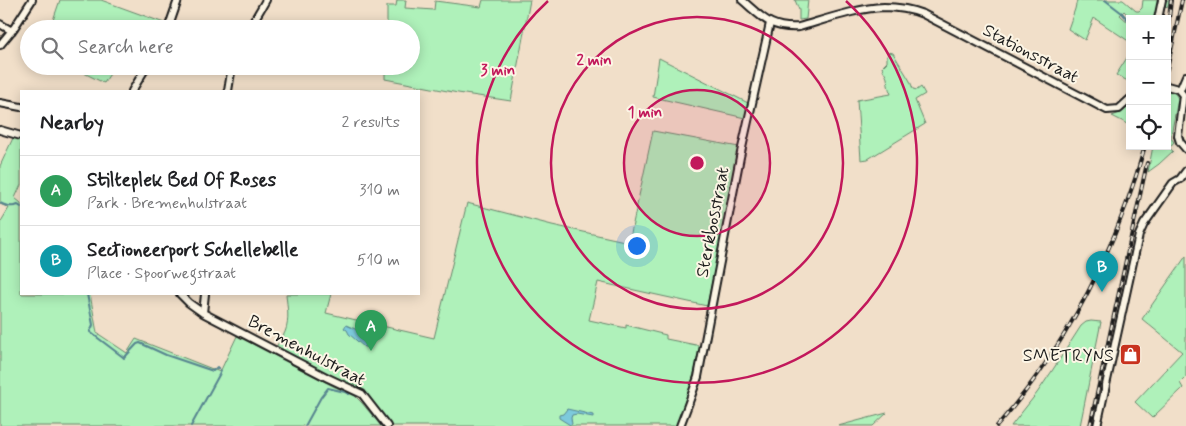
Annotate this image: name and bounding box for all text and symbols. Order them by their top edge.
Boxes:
map controls [1126,15,1171,150]
button: + [1126,15,1171,60]
street label: Stationsstraat [978,19,1083,89]
search box [20,20,420,75]
icon: search [38,34,66,62]
text: Search here [78,35,174,60]
text: 2 min [576,51,612,71]
button: − [1126,60,1171,105]
text: 3 min [481,61,515,81]
text: 1 min [628,103,662,123]
button: locate [1126,105,1171,150]
text: Nearby [40,109,104,137]
text: 2 results [342,112,400,133]
centre of rings [688,154,706,172]
street label: Sterkbosstraat [690,165,736,280]
text: Stilteplek Bed Of Roses [87,168,276,193]
text: A [51,180,61,201]
text: 310 m [359,180,400,201]
text: Park · Bremenhulstraat [87,193,247,214]
your location [624,233,650,259]
text: Sectioneerport Schellebelle [87,238,298,263]
text: B [51,250,61,271]
text: 510 m [357,250,400,271]
pin: B [1086,251,1118,292]
text: Place · Spoorwegstraat [87,263,236,284]
street label: Bremenhulstraat [243,310,370,392]
pin: A [355,310,387,351]
shop icon: SMETRYNS [1118,343,1142,367]
place label: SMETRYNS [1023,344,1114,368]

